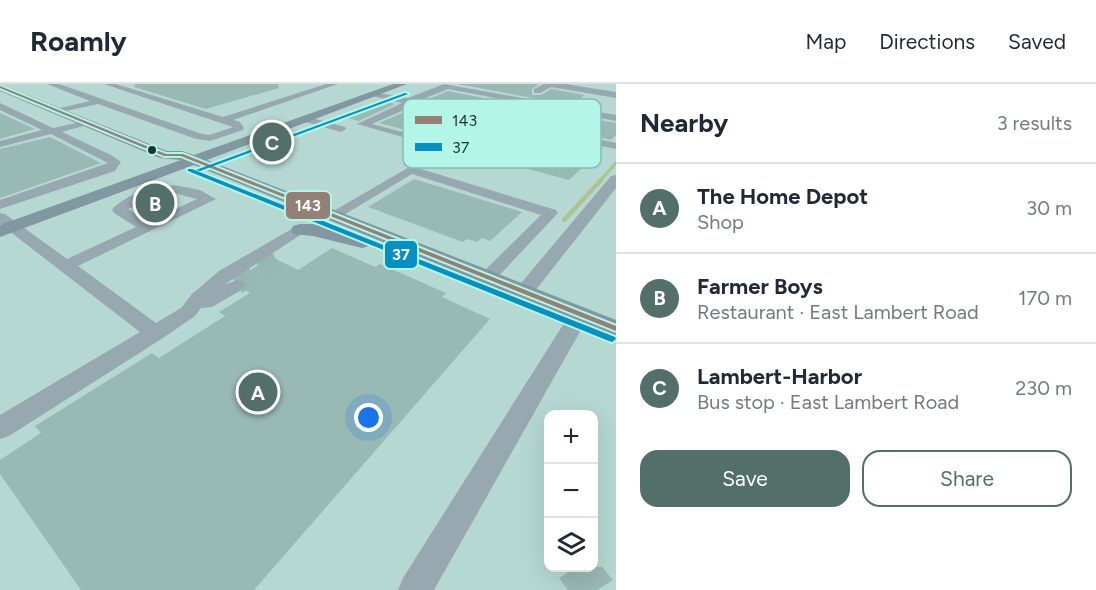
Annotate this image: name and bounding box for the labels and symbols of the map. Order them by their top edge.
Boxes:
legend [403,99,601,168]
text: 143 [452,111,477,130]
pin: C [252,120,292,164]
text: 37 [452,138,470,157]
unlabelled marker [146,144,158,156]
pin: B [136,180,174,226]
line badge: 143 [285,191,331,220]
text: 143 [295,196,321,215]
line badge: 37 [384,240,418,269]
text: 37 [392,245,410,264]
pin: A [238,370,278,414]
your location [354,403,383,432]

